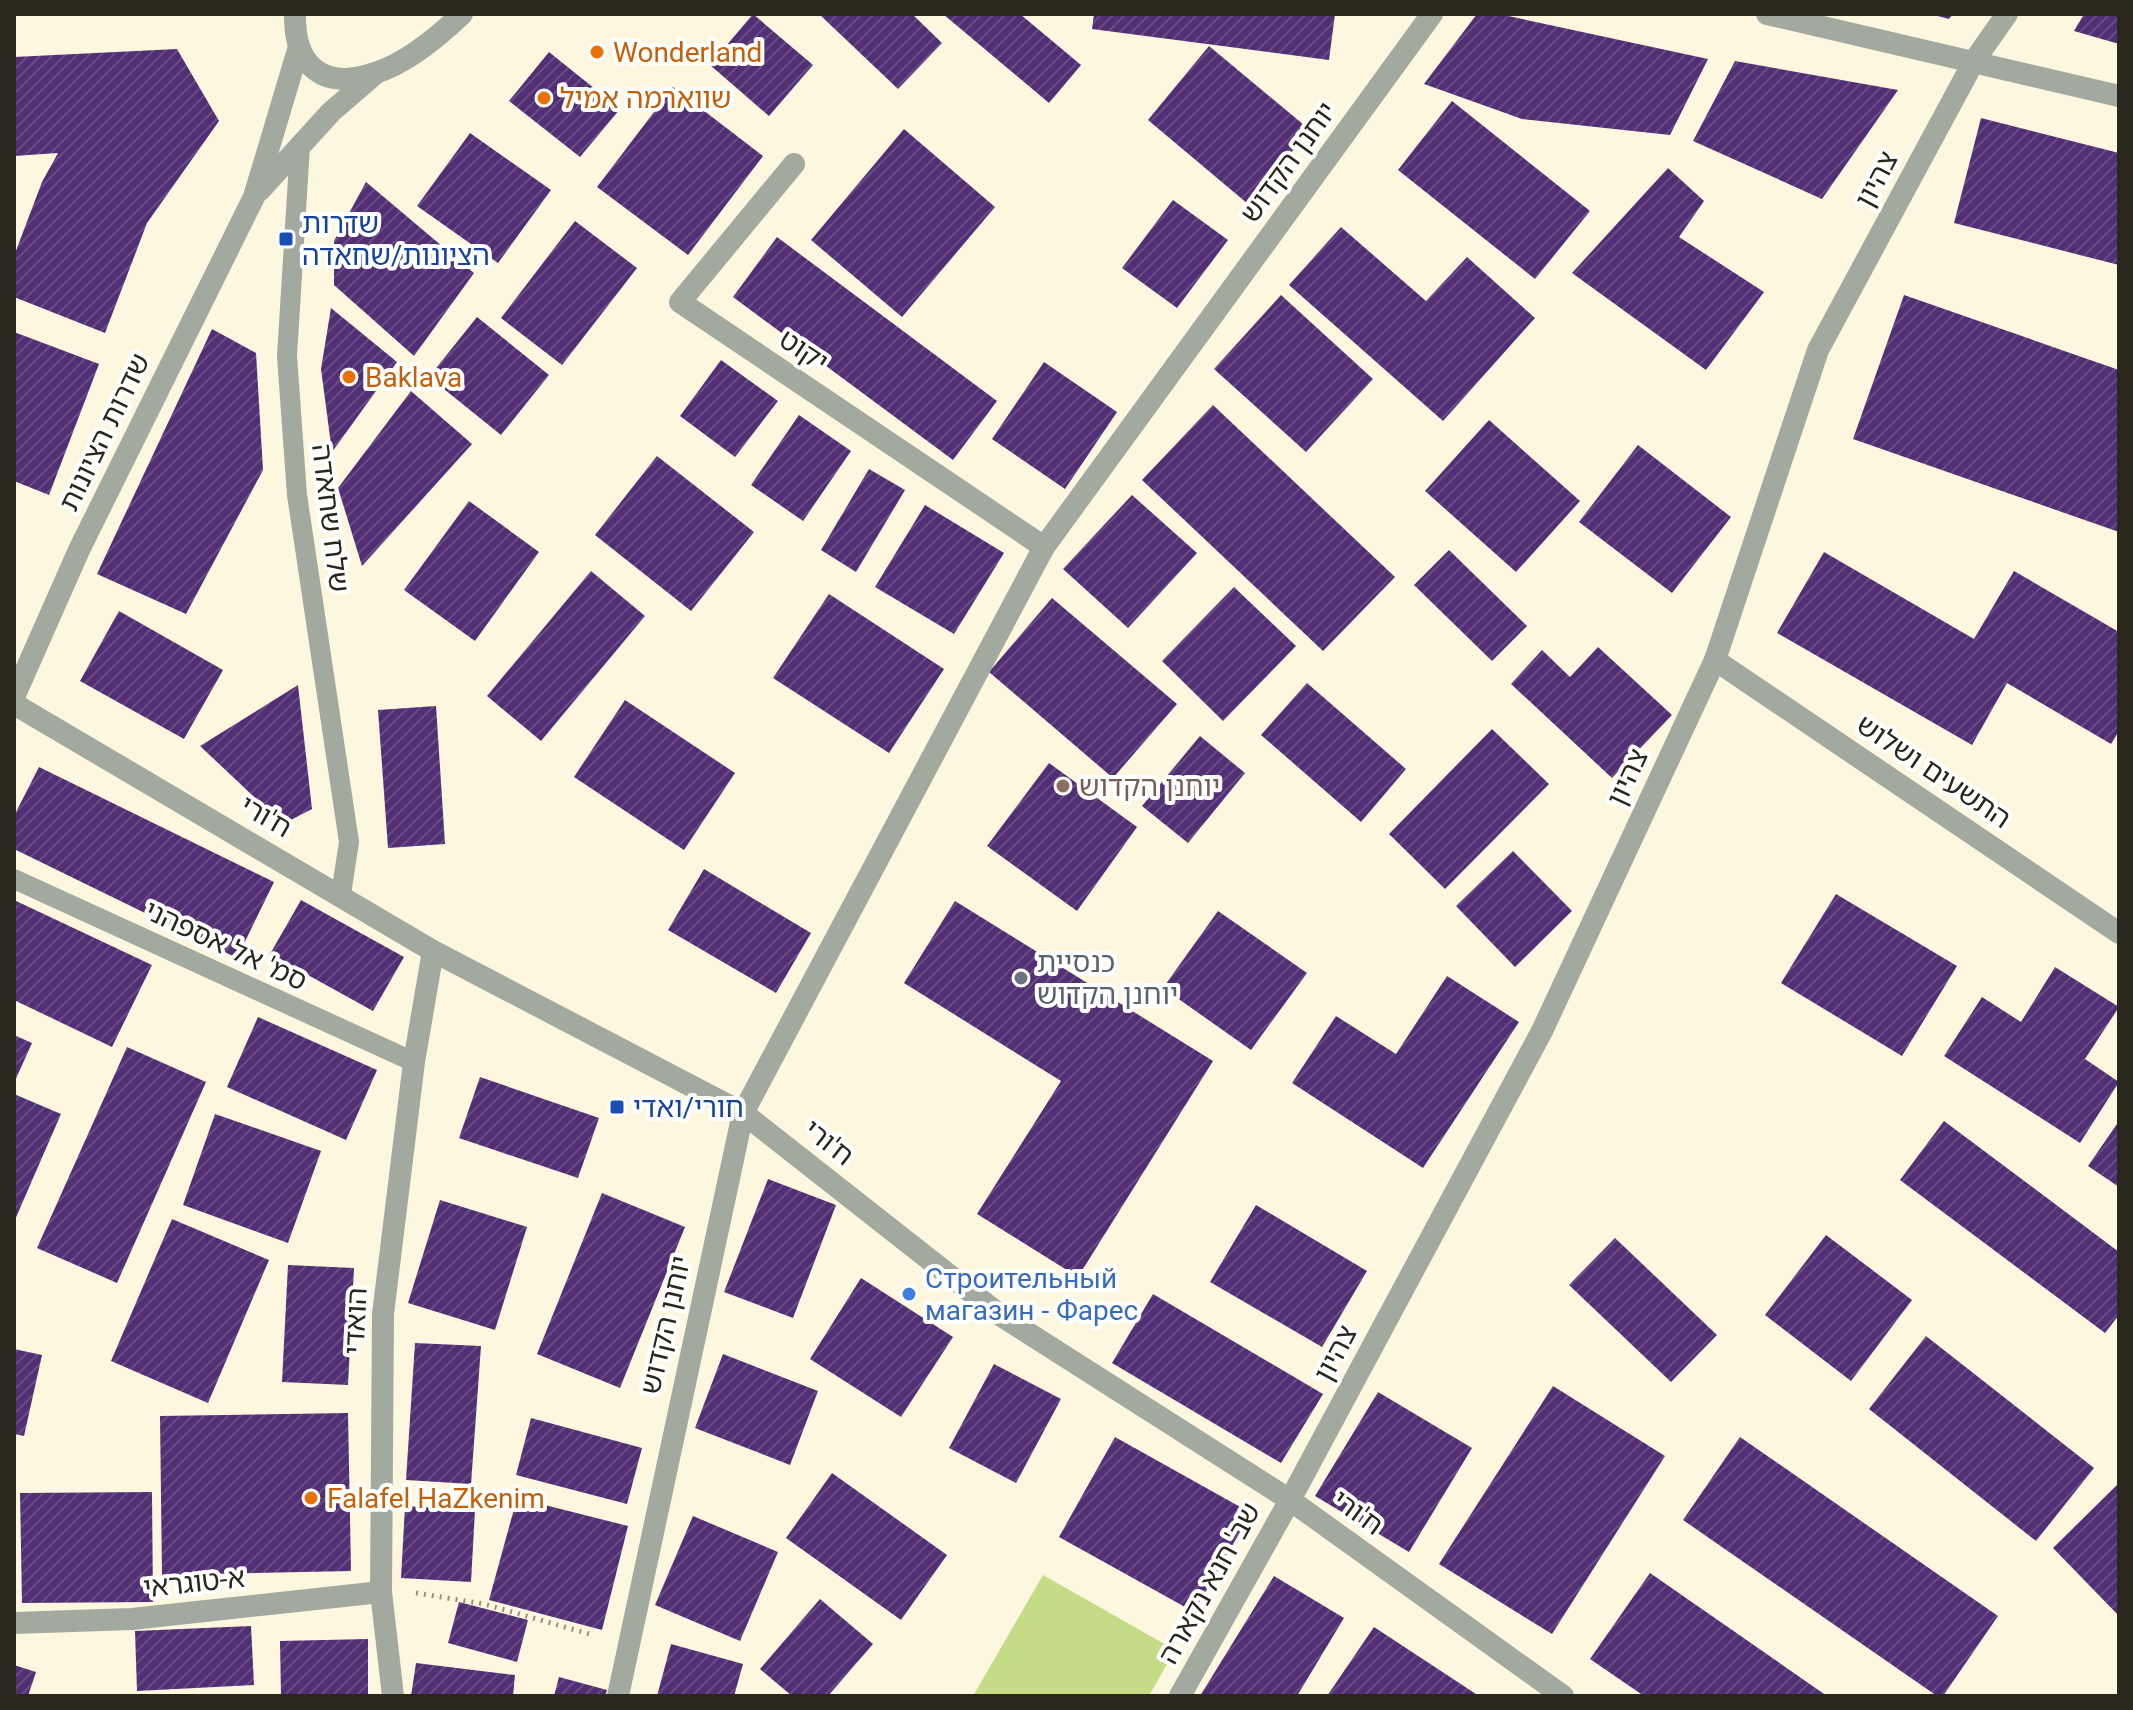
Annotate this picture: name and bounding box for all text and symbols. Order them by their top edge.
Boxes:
place label: Wonderland [613,36,762,69]
marker: Wonderland [588,43,606,61]
place label: שווארמה אמיל [560,82,731,115]
marker: שווארמה אמיל [535,89,553,107]
street label: יוחנן הקדוש [1234,95,1343,229]
street label: צהיון [1848,145,1905,213]
place label: שדרות הציונות/שחאדה [302,207,490,272]
marker: שדרות הציונות/שחאדה [277,230,295,248]
street label: יקוט [773,322,834,379]
street label: שדרות הציונות [52,348,157,516]
place label: Baklava [365,361,462,394]
marker: Baklava [340,368,358,386]
street label: שלח שחאדה [305,442,356,594]
street label: התשעים ושלוש [1850,708,2017,835]
street label: צהיון [1600,743,1655,811]
place label: יוחנן הקדוש [1079,770,1220,803]
marker: יוחנן הקדוש [1054,777,1072,795]
street label: ח'ורי [234,789,298,844]
street label: סמ' אל אספהני [139,893,312,998]
place label: כנסיית יוחנן הקדוש [1037,946,1178,1011]
marker: כנסיית יוחנן הקדוש [1012,969,1030,987]
place label: חורי/ואדי [633,1091,744,1124]
marker: חורי/ואדי [608,1098,626,1116]
street label: ח'ורי [797,1113,860,1172]
street label: יוחנן הקדוש [634,1253,697,1398]
place label: Строительный магазин - Фарес [925,1262,1138,1327]
marker: Строительный магазин - Фарес [900,1285,918,1303]
street label: הואדי [337,1287,374,1355]
street label: צהיון [1307,1319,1364,1387]
place label: Falafel HaZkenim [327,1482,545,1515]
street label: ח'ורי [1326,1483,1389,1542]
marker: Falafel HaZkenim [302,1489,320,1507]
street label: שב' חנא נקארה [1151,1497,1267,1670]
street label: א-טוגראי [142,1561,247,1604]

